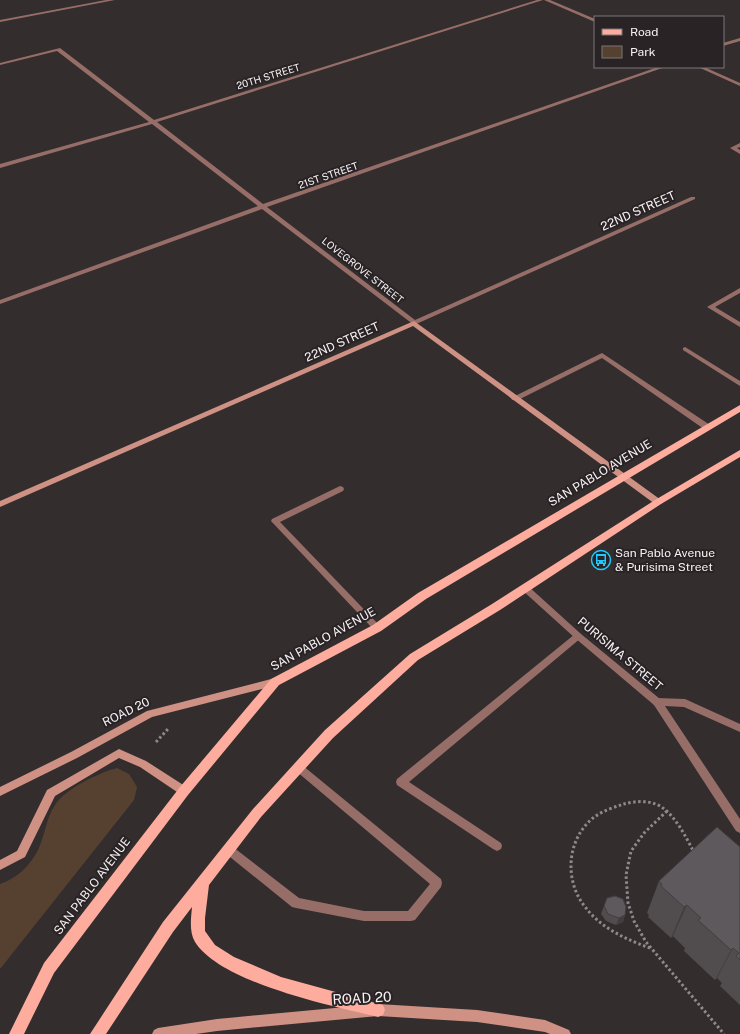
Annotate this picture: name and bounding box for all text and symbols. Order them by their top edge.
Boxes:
legend [594,16,724,68]
text: Road [630,25,658,39]
text: Park [630,45,656,59]
street label: 20TH STREET [235,61,301,91]
street label: 21ST STREET [296,159,360,191]
street label: 22ND STREET [599,188,677,234]
street label: LOVEGROVE STREET [320,234,406,306]
street label: 22ND STREET [303,319,381,365]
street label: SAN PABLO AVENUE [546,437,654,509]
place label: San Pablo Avenue & Purisima Street [615,546,715,574]
bus stop icon: San Pablo Avenue & Purisima Street [590,549,612,571]
street label: SAN PABLO AVENUE [268,604,378,674]
street label: PURISIMA STREET [575,614,665,694]
street label: ROAD 20 [100,695,152,729]
street label: SAN PABLO AVENUE [51,835,133,937]
street label: ROAD 20 [332,988,392,1008]

